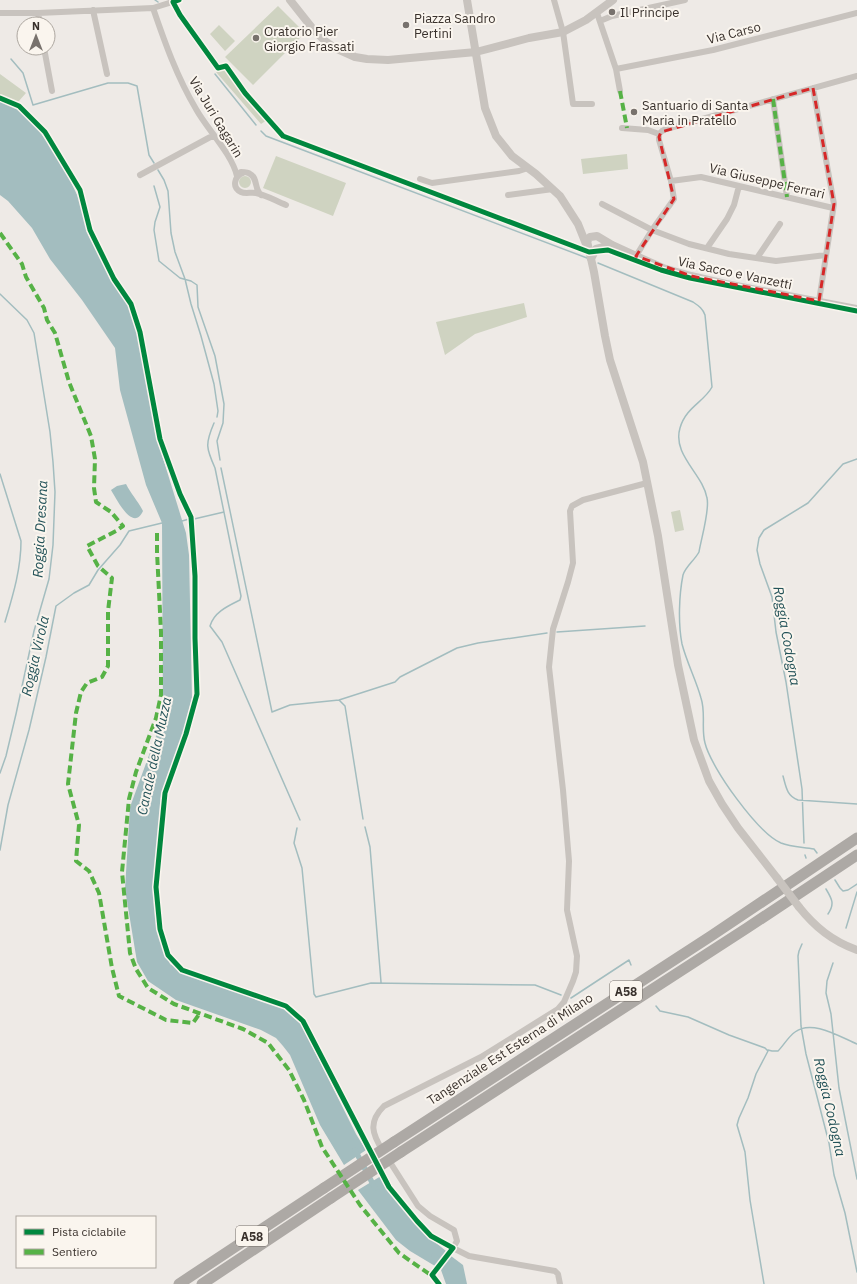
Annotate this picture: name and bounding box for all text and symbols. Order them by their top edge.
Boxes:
place label: Il Principe [620,4,679,21]
marker: Il Principe [607,7,617,17]
place label: Piazza Sandro Pertini [414,10,496,42]
north arrow [16,16,56,56]
street label: Via Carso [705,18,763,48]
text: N [32,19,40,33]
marker: Piazza Sandro Pertini [401,20,411,30]
place label: Oratorio Pier Giorgio Frassati [264,23,355,55]
marker: Oratorio Pier Giorgio Frassati [251,33,261,43]
street label: Via Juri Gagarin [185,73,247,161]
place label: Santuario di Santa Maria in Pratello [642,97,748,129]
marker: Santuario di Santa Maria in Pratello [629,107,639,117]
street label: Via Giuseppe Ferrari [708,159,826,203]
street label: Via Sacco e Vanzetti [676,253,794,293]
water label: Roggia Dresana [28,480,52,578]
water label: Roggia Codogna [769,585,805,687]
water label: Roggia Virola [17,614,53,698]
water label: Canale della Muzza [133,695,175,817]
road number: A58 [610,981,642,1001]
street label: Tangenziale Est Esterna di Milano [424,989,596,1109]
water label: Roggia Codogna [810,1056,850,1158]
legend [16,1216,156,1268]
text: Pista ciclabile [52,1224,126,1239]
road number: A58 [236,1226,268,1246]
text: Sentiero [52,1244,98,1259]

